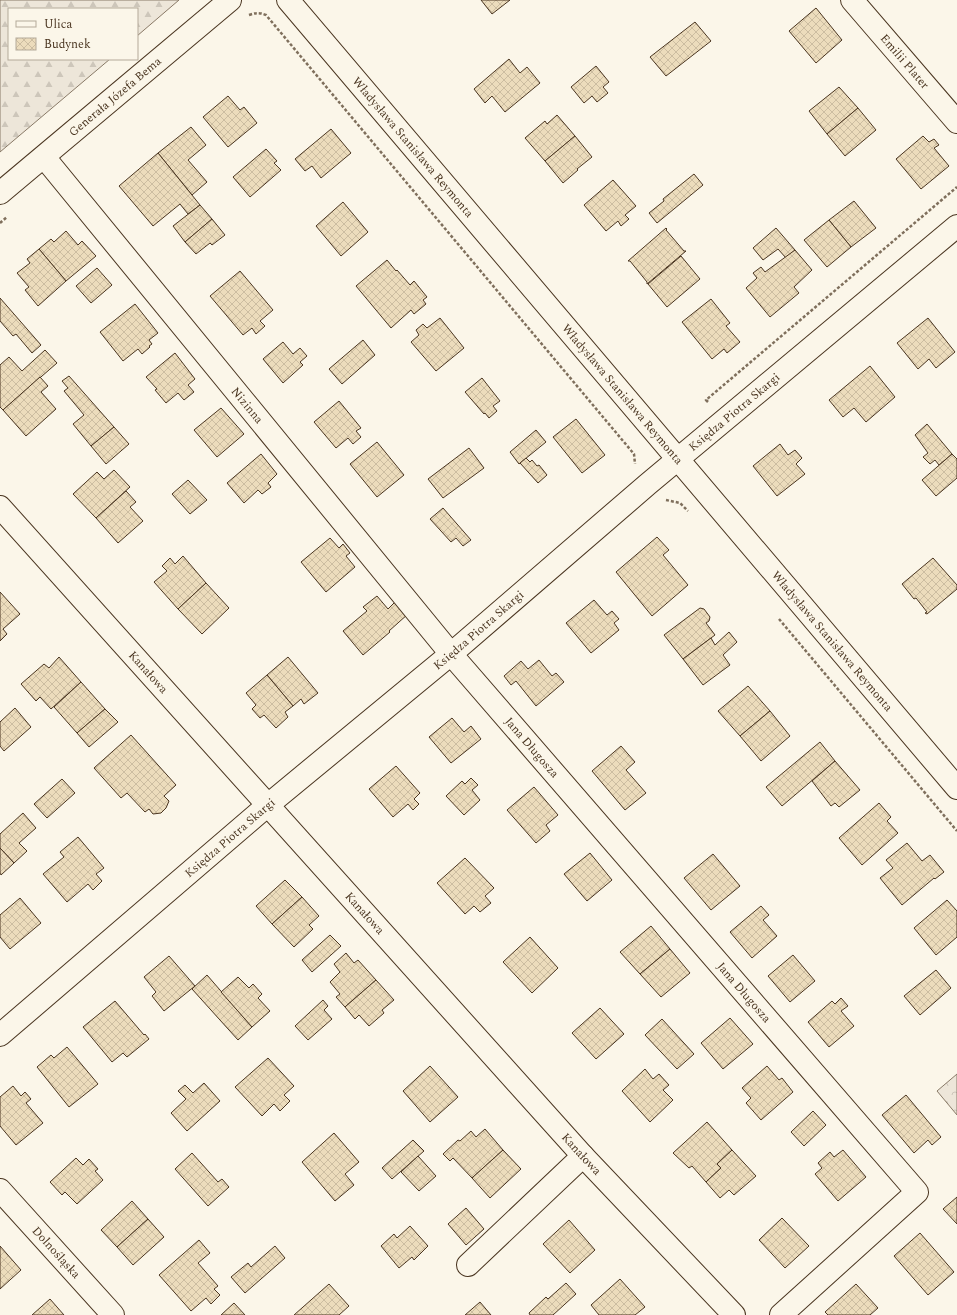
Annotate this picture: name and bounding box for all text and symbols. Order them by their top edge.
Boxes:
legend [8,8,138,60]
text: Ulica [44,15,73,34]
street label: Emilii Plater [876,29,934,93]
text: Budynek [44,35,91,54]
street label: Generała Józefa Bema [64,52,166,141]
street label: Władysława Stanisława Reymonta [348,73,478,222]
street label: Władysława Stanisława Reymonta [557,320,688,469]
street label: Księdza Piotra Skargi [684,368,784,456]
street label: Nizinna [226,383,268,428]
street label: Władysława Stanisława Reymonta [767,567,898,716]
street label: Księdza Piotra Skargi [429,585,528,674]
street label: Kanałowa [124,646,173,698]
street label: Jana Długosza [500,713,564,782]
street label: Księdza Piotra Skargi [180,793,280,882]
street label: Kanałowa [340,888,389,939]
street label: Jana Długosza [712,958,776,1027]
street label: Kanałowa [557,1129,606,1180]
street label: Dolnośląska [27,1222,85,1283]

